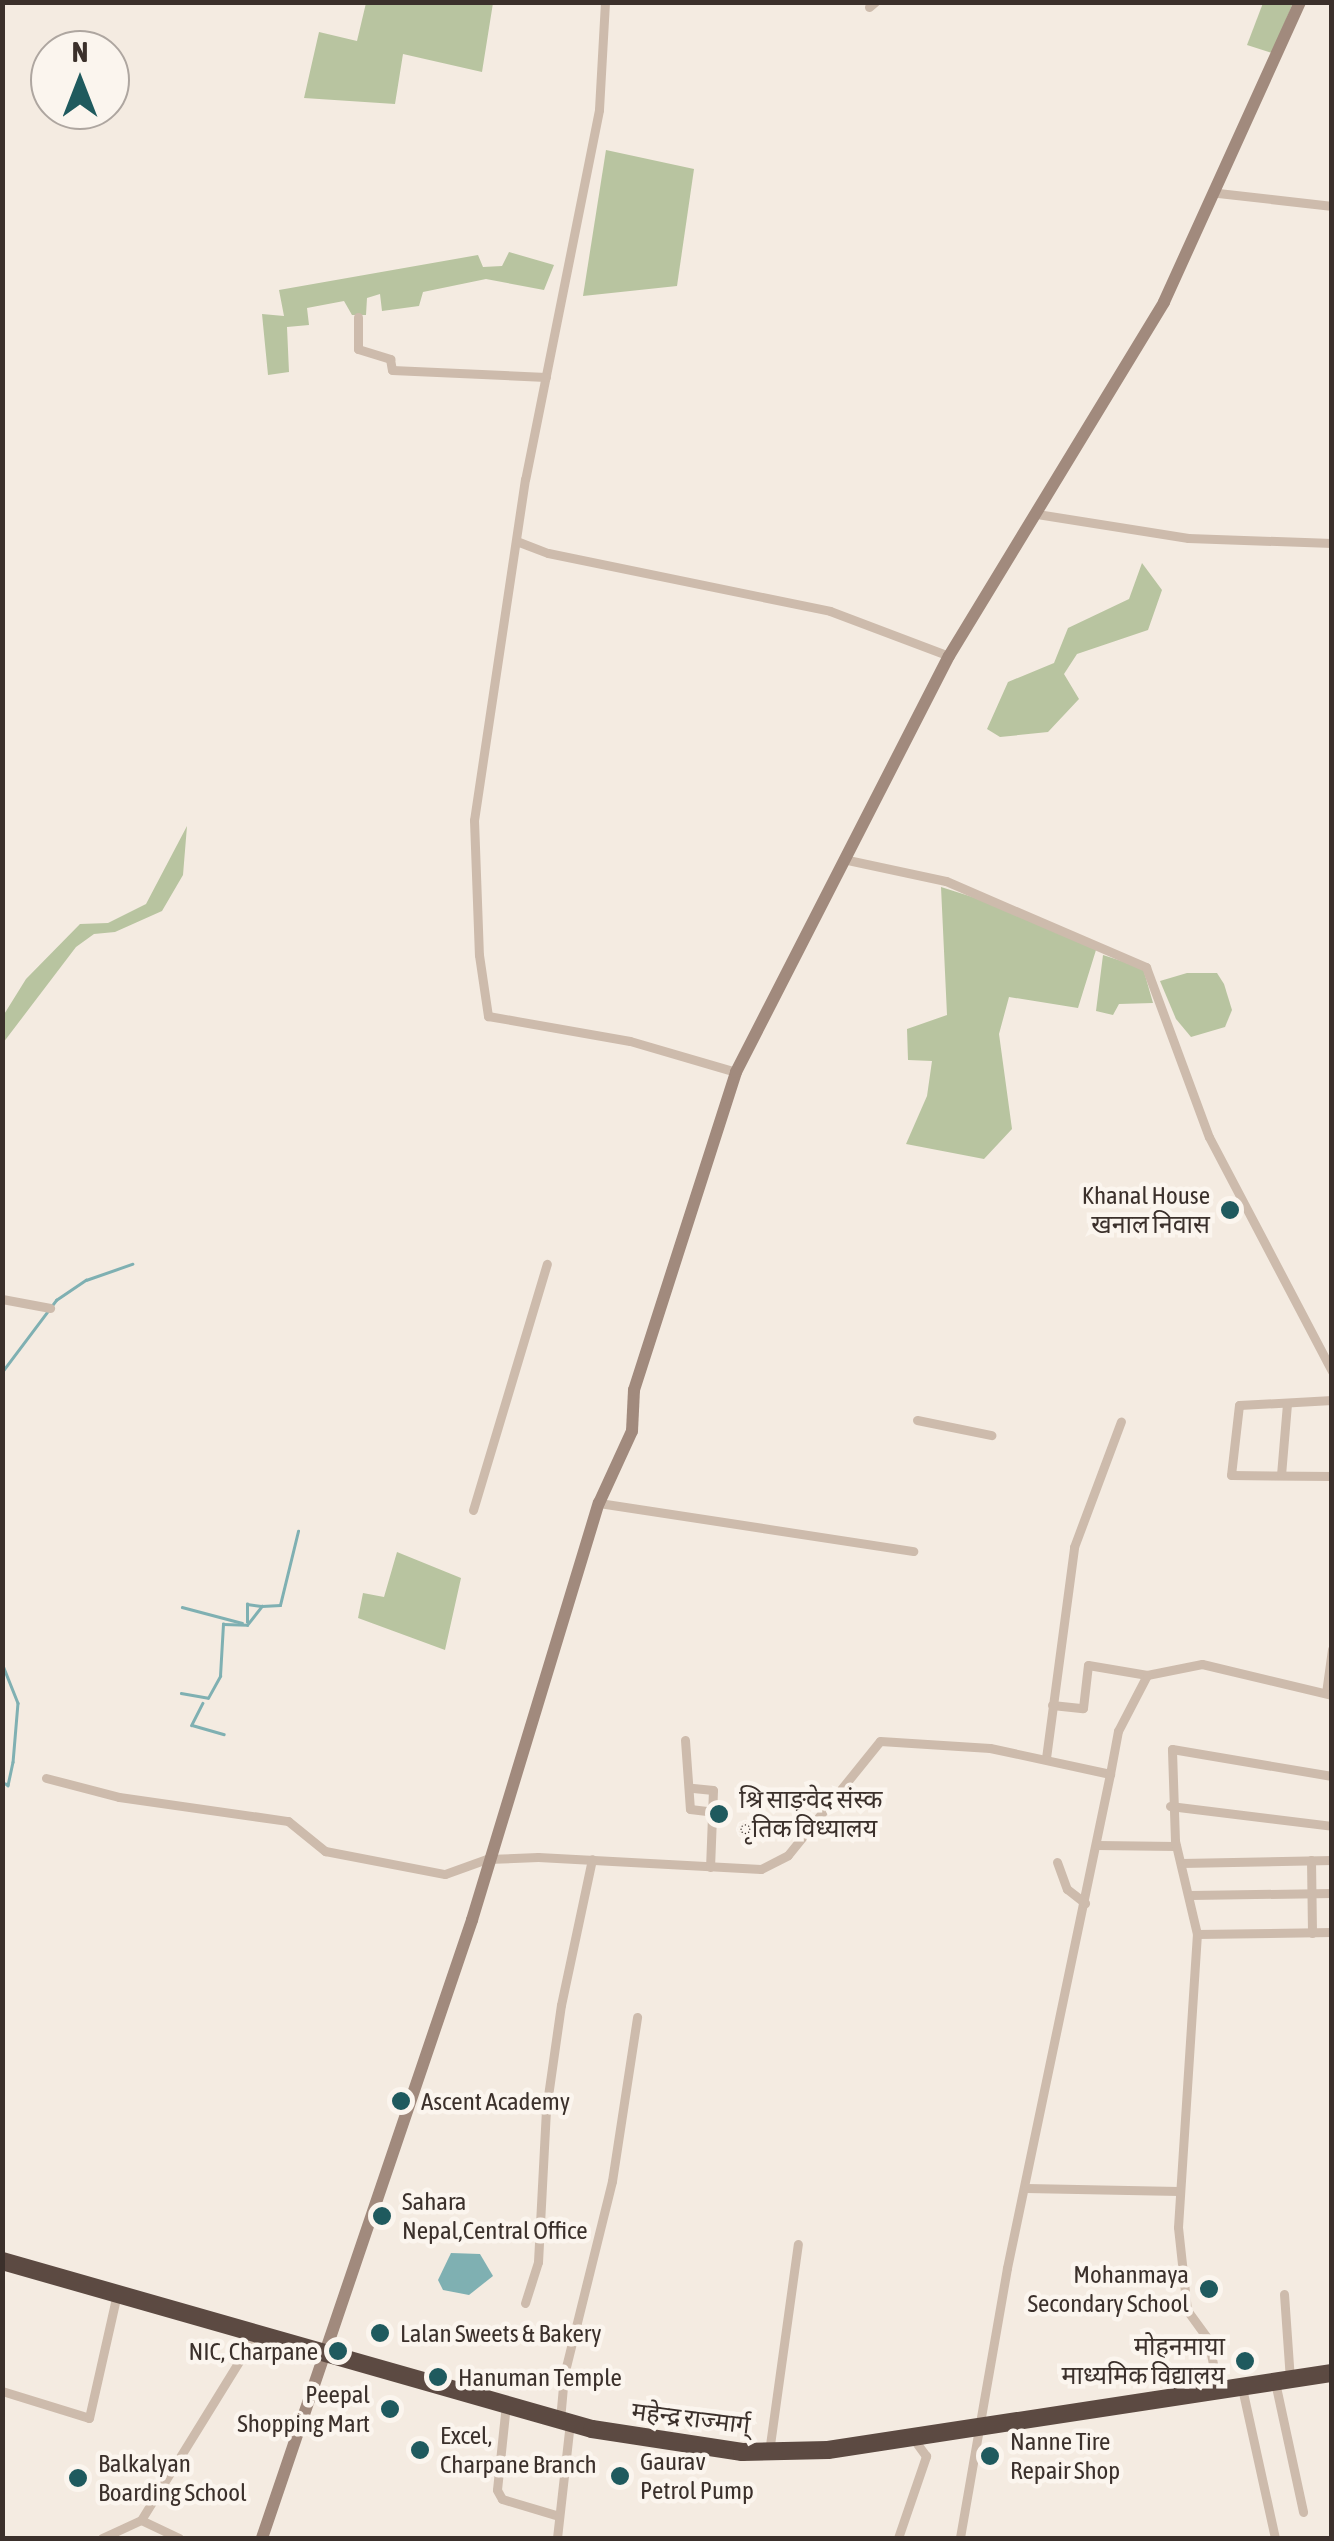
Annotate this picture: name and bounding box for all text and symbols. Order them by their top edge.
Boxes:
north arrow [30,30,130,130]
text: N [72,36,88,68]
place label: Khanal House खनाल निवास [1082,1181,1210,1240]
marker: Khanal House खनाल निवास [1219,1199,1241,1221]
place label: श्रि साङ्वेद संस्क ृतिक विध्यालय [739,1785,882,1844]
marker: श्रि साङ्वेद संस्क ृतिक विध्यालय [708,1803,730,1825]
place label: Ascent Academy [421,2086,570,2116]
marker: Ascent Academy [390,2090,412,2112]
place label: Sahara Nepal,Central Office [402,2187,588,2246]
marker: Sahara Nepal,Central Office [371,2205,393,2227]
place label: Mohanmaya Secondary School [1028,2260,1189,2319]
marker: Mohanmaya Secondary School [1198,2278,1220,2300]
place label: Lalan Sweets & Bakery [400,2318,601,2348]
marker: Lalan Sweets & Bakery [369,2322,391,2344]
place label: मोहनमाया माध्यमिक विद्यालय [1062,2332,1225,2391]
place label: NIC, Charpane [188,2336,318,2366]
marker: NIC, Charpane [327,2340,349,2362]
marker: मोहनमाया माध्यमिक विद्यालय [1234,2350,1256,2372]
place label: Hanuman Temple [458,2362,622,2392]
marker: Hanuman Temple [427,2366,449,2388]
place label: Peepal Shopping Mart [237,2380,370,2439]
street label: महेन्द्र राज्मार्ग् [630,2396,752,2440]
marker: Peepal Shopping Mart [379,2398,401,2420]
place label: Excel, Charpane Branch [440,2421,597,2480]
place label: Nanne Tire Repair Shop [1010,2427,1120,2486]
marker: Excel, Charpane Branch [409,2439,431,2461]
marker: Nanne Tire Repair Shop [979,2445,1001,2467]
place label: Gaurav Petrol Pump [640,2447,754,2506]
place label: Balkalyan Boarding School [98,2449,246,2508]
marker: Gaurav Petrol Pump [609,2465,631,2487]
marker: Balkalyan Boarding School [67,2467,89,2489]

